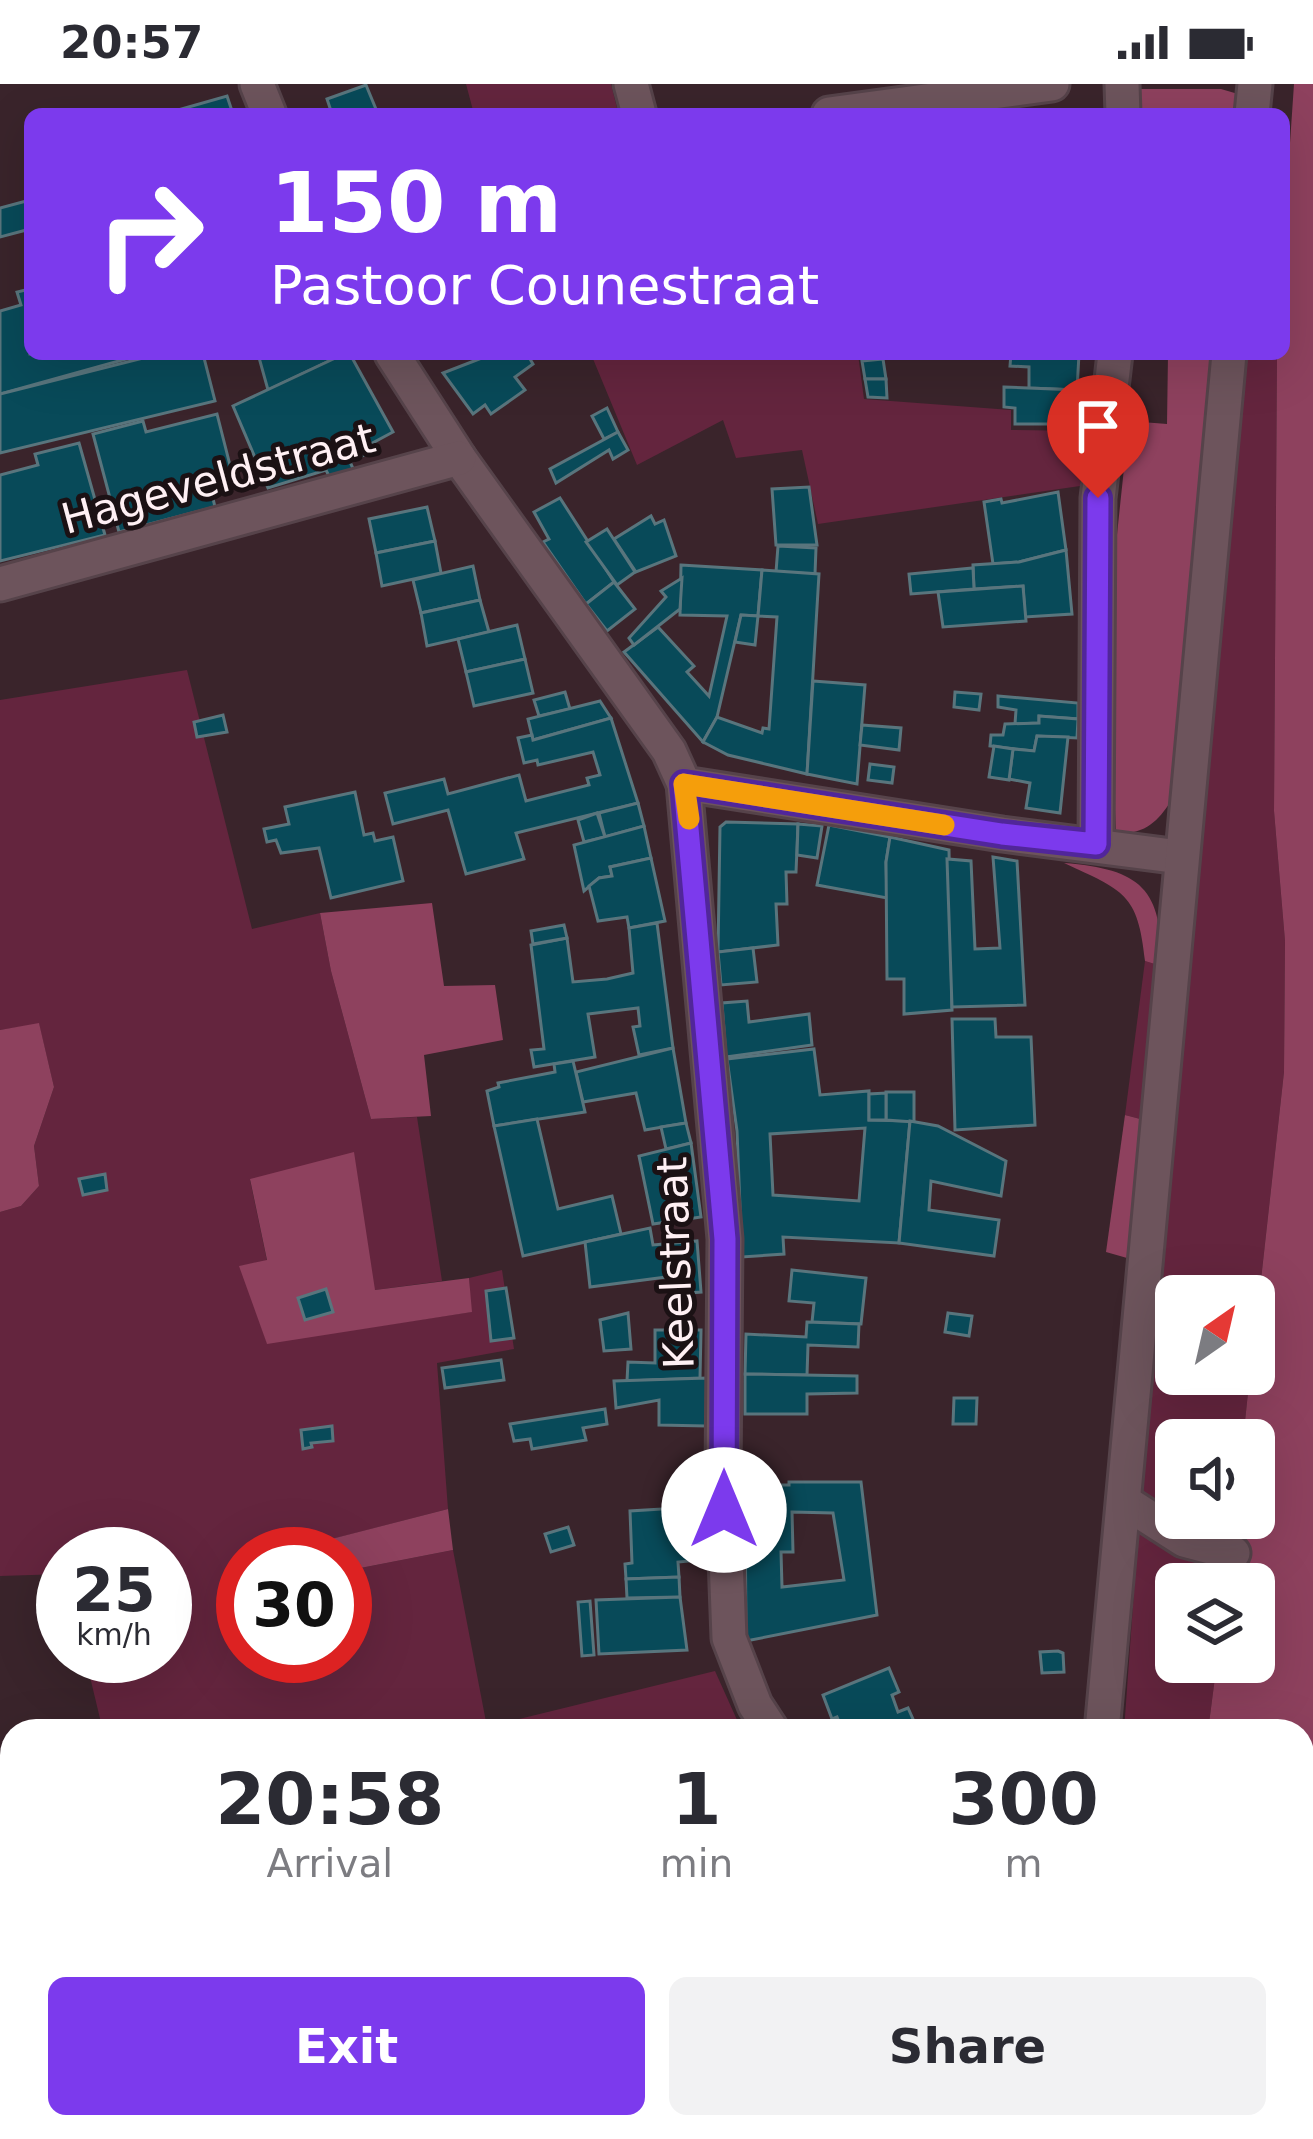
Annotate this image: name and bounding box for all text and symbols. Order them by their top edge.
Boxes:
text: 20:57 [60,16,203,69]
text: 150 m [270,154,562,252]
icon: right [72,156,228,312]
text: Pastoor Counestraat [270,254,819,317]
pin [1047,375,1149,498]
icon: arrive [1065,393,1131,459]
street label: Hageveldstraat [56,413,380,544]
street label: Keelstraat [647,1156,704,1370]
north arrow [1155,1275,1275,1395]
map controls [1155,1275,1275,1683]
button: sound [1155,1419,1275,1539]
position arrow [661,1447,787,1573]
speed limit sign: 30 [216,1527,372,1683]
text: 25 [72,1555,156,1625]
button: layers [1155,1563,1275,1683]
text: km/h [76,1617,152,1652]
text: 20:58 [215,1757,444,1841]
text: 1 [671,1757,721,1841]
text: 300 [948,1757,1099,1841]
text: Arrival [266,1841,393,1886]
text: min [660,1841,733,1886]
text: m [1005,1841,1043,1886]
button: Exit [48,1977,645,2115]
button: Share [669,1977,1266,2115]

